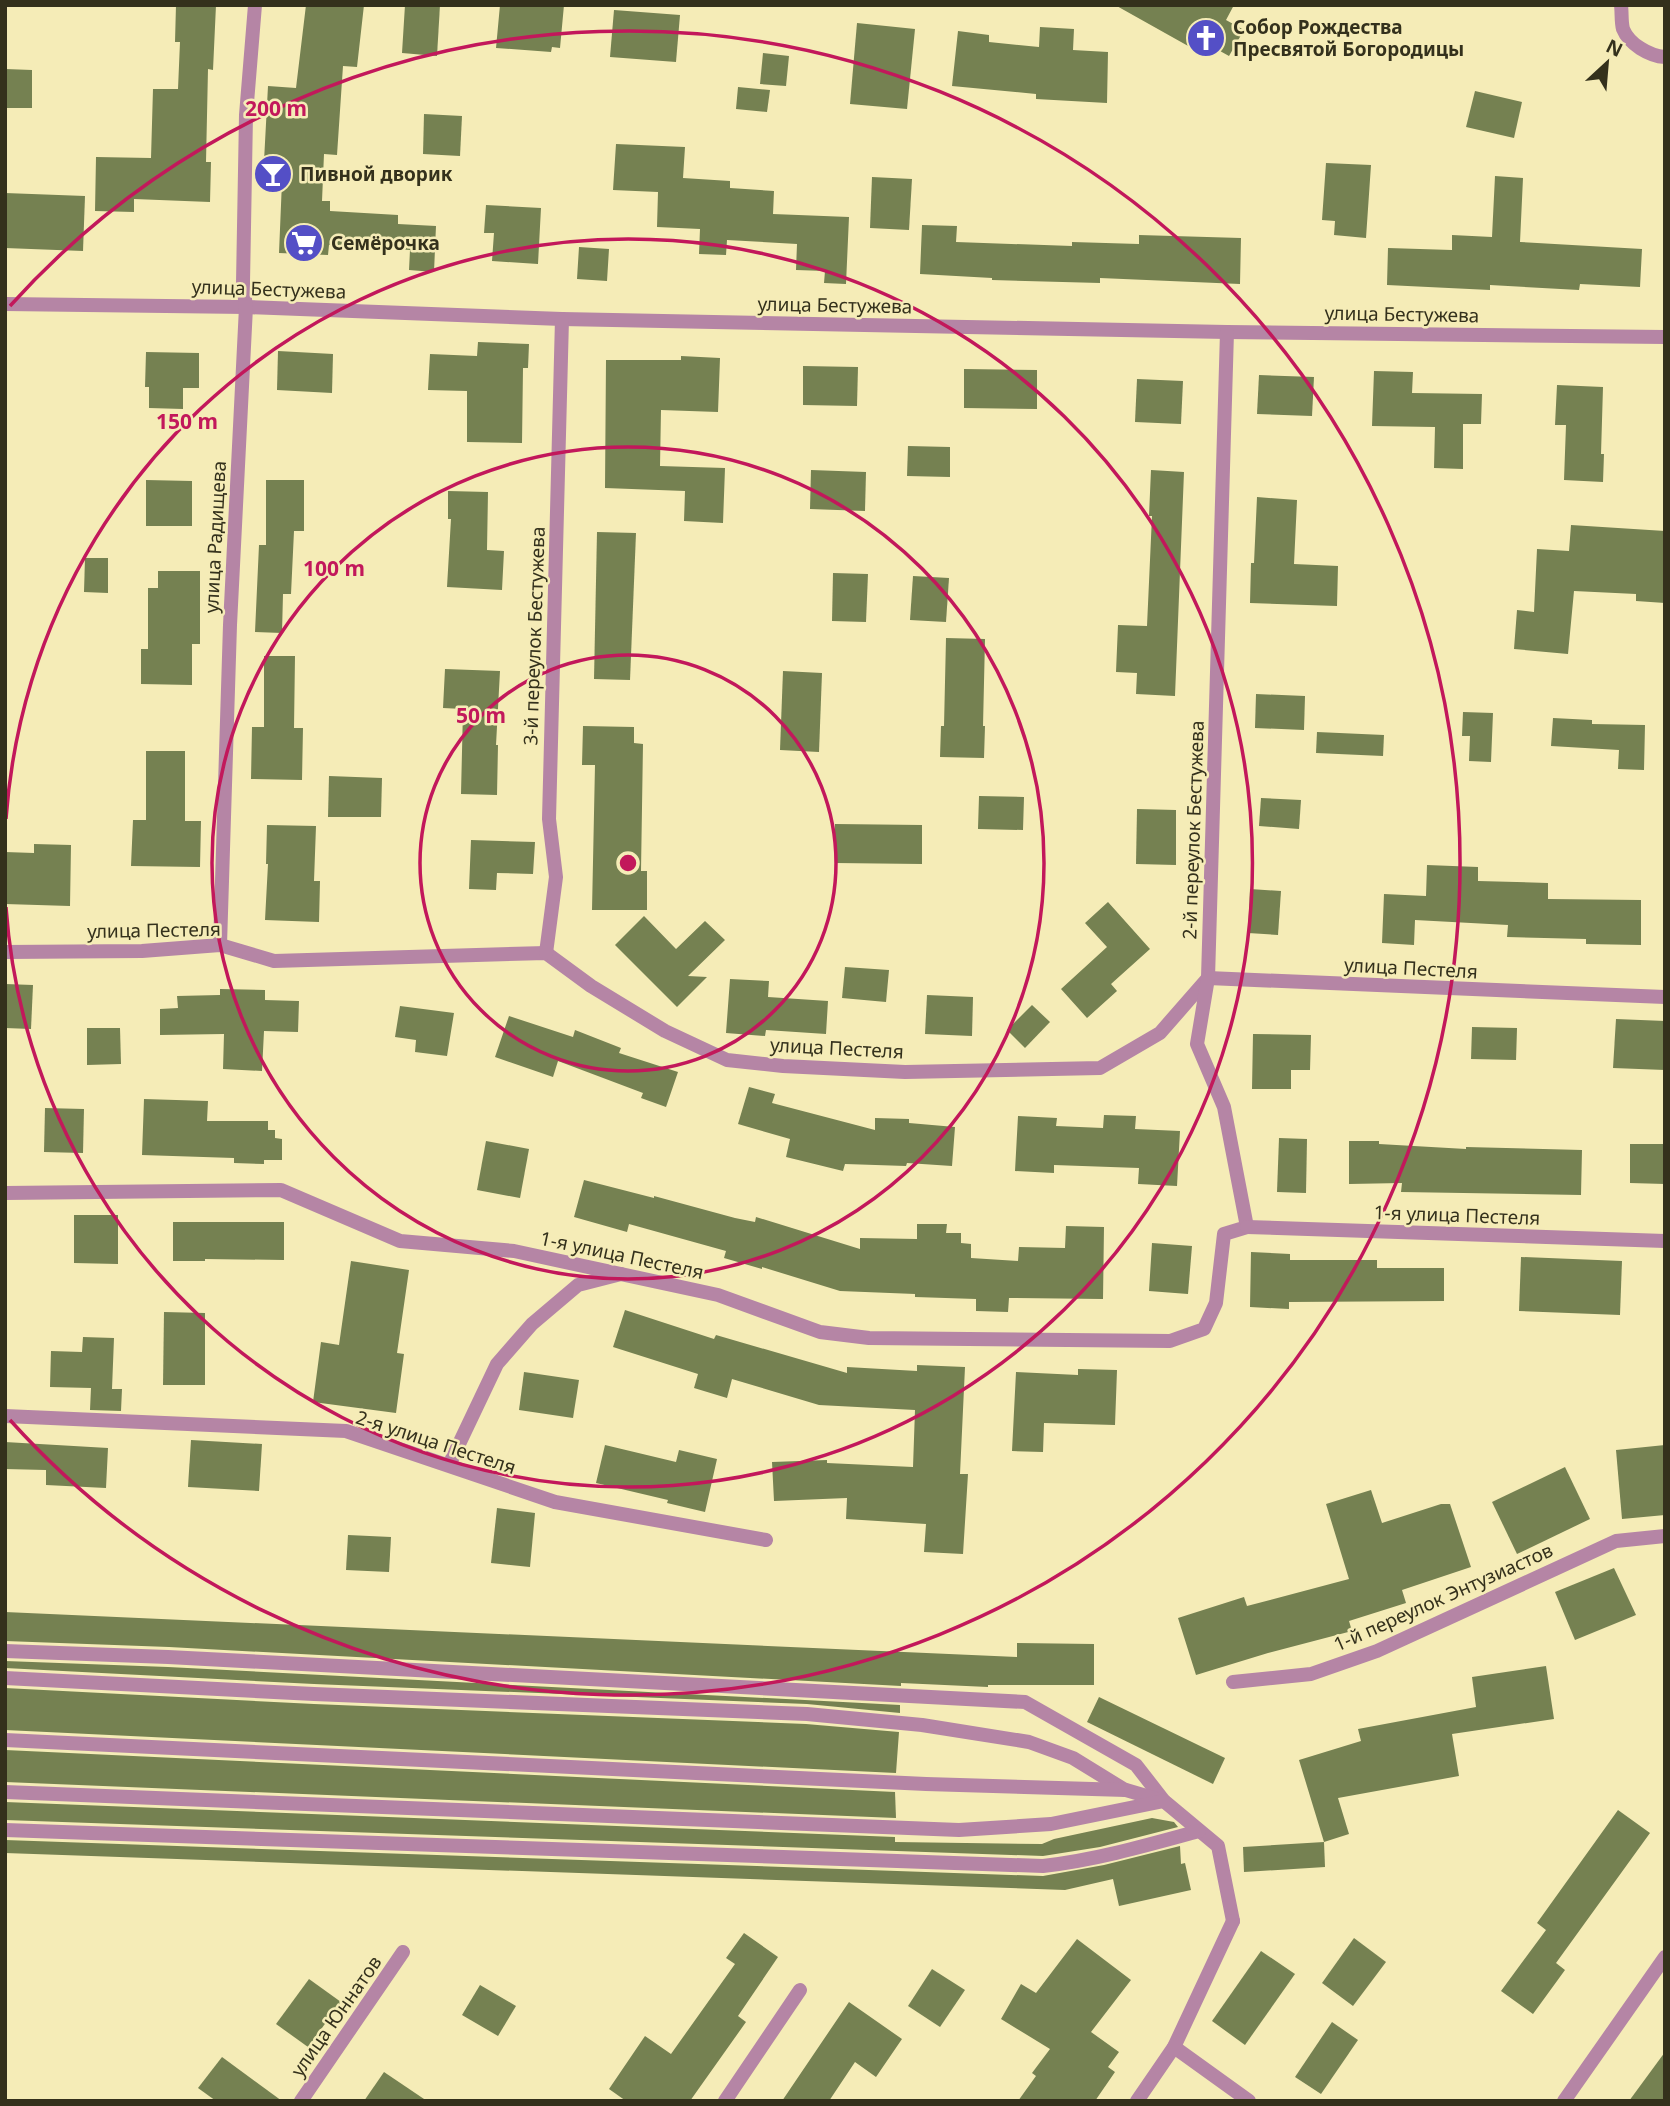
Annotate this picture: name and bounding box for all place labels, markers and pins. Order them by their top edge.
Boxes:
place label: Собор Рождества Пресвятой Богородицы [1233,14,1464,62]
church icon: Собор Рождества Пресвятой Богородицы [1185,17,1227,59]
bar icon: Пивной дворик [252,153,294,195]
place label: Пивной дворик [300,161,453,187]
supermarket icon: Семёрочка [283,222,325,264]
place label: Семёрочка [331,230,440,256]
centre of rings [616,851,640,875]

